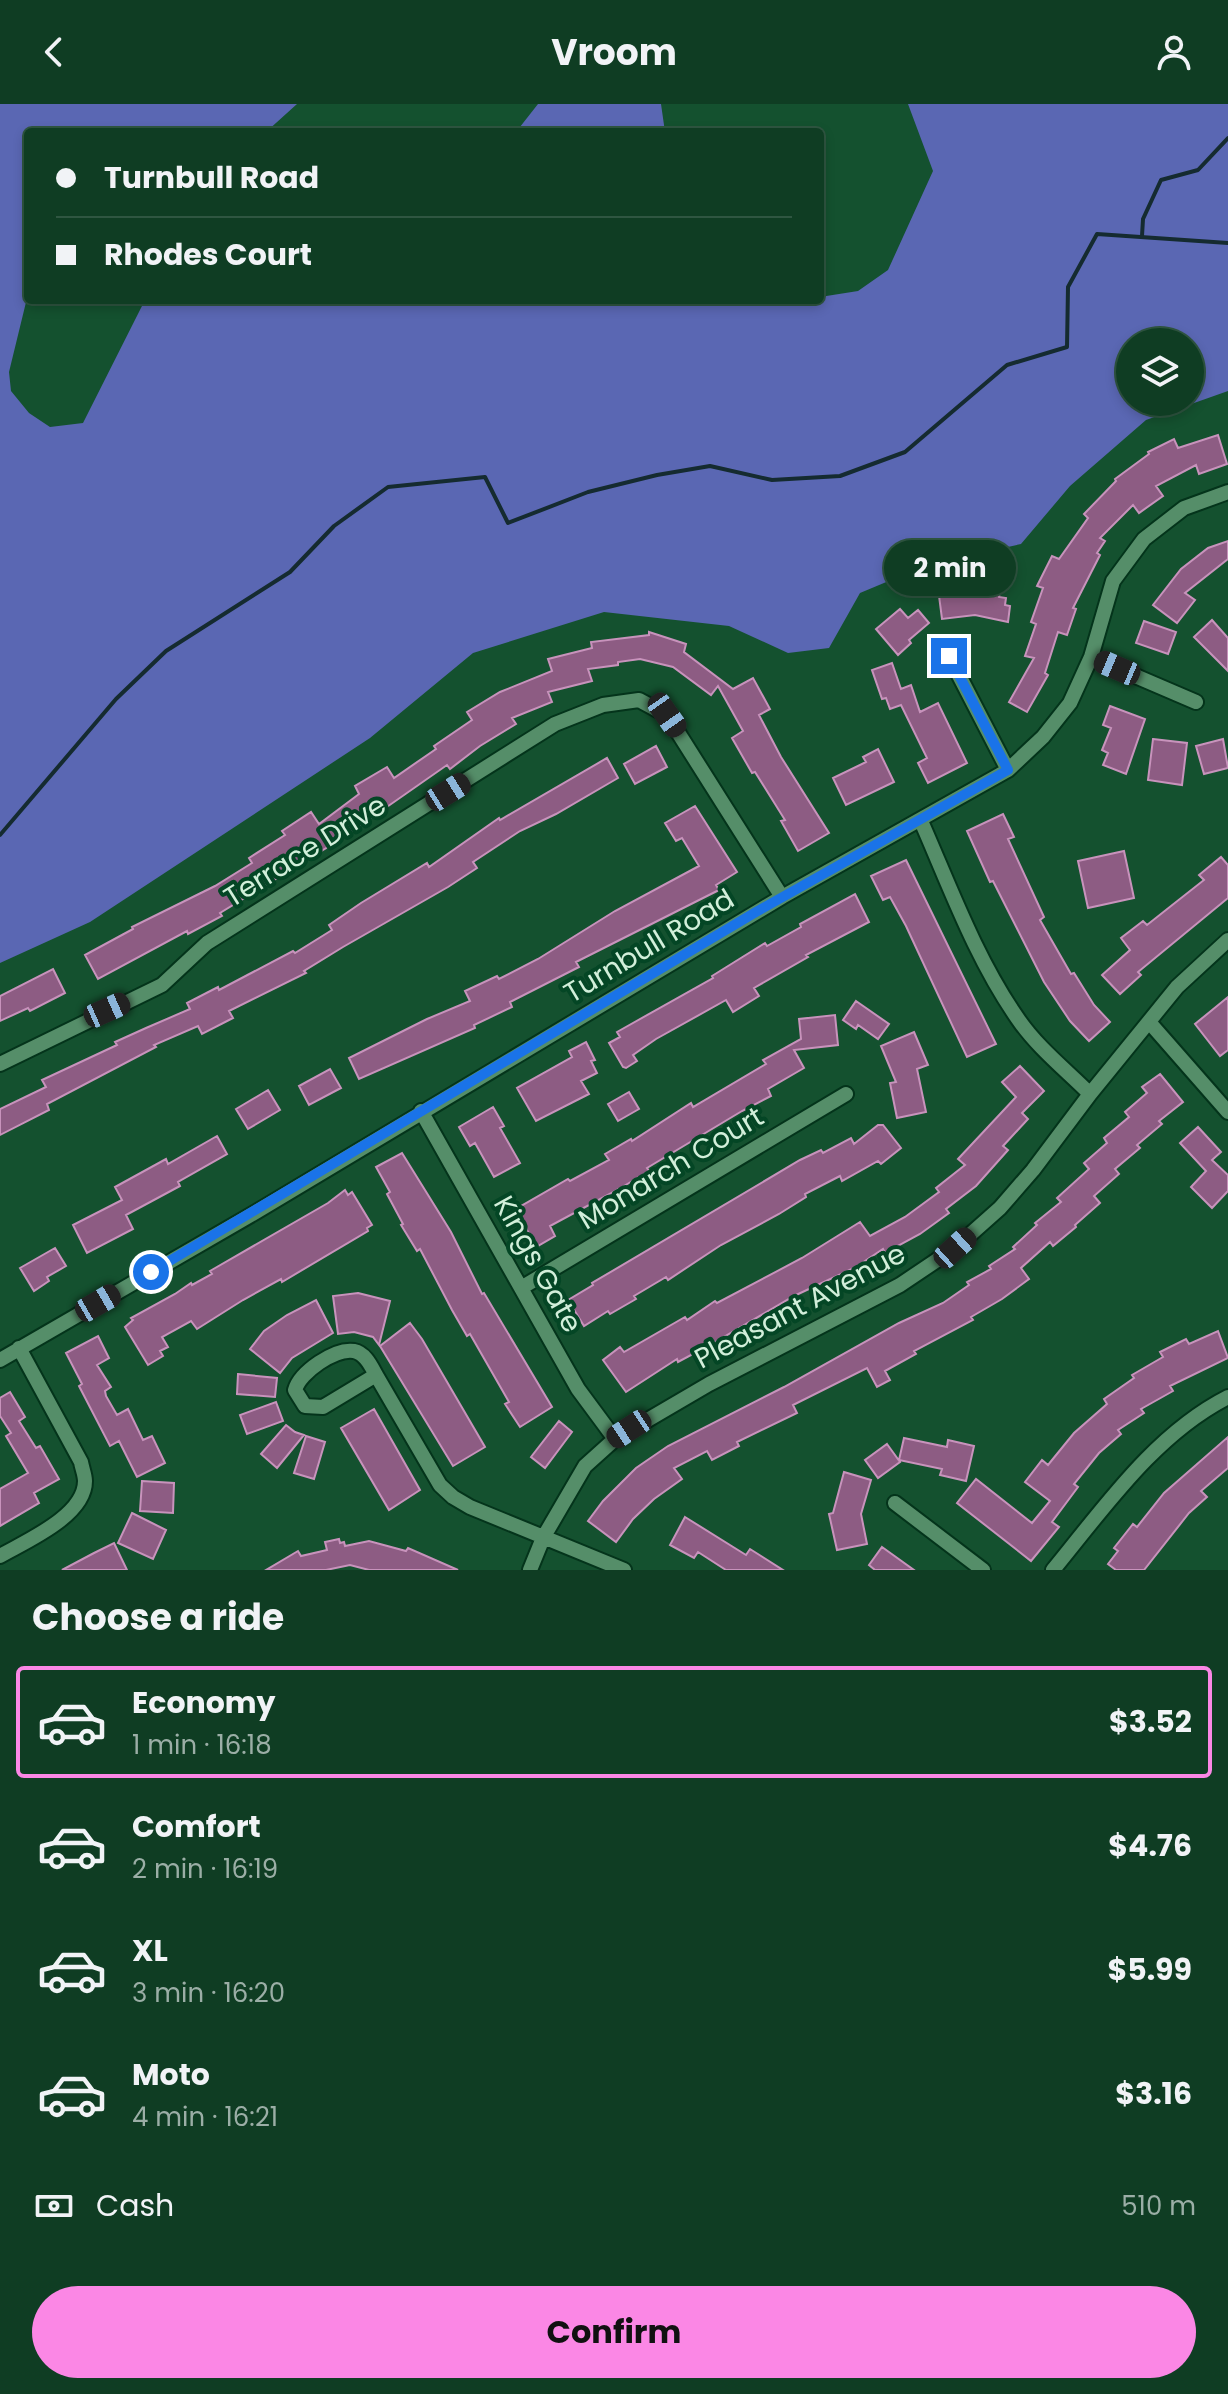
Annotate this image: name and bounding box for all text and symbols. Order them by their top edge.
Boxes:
text: Vroom [551,27,677,78]
icon: back [32,30,76,74]
icon: person [1152,30,1196,74]
text: Turnbull Road [104,156,319,199]
text: Rhodes Court [104,233,312,276]
map controls [1116,328,1204,416]
button: layers [1116,328,1204,416]
callout: 2 min [883,540,1015,596]
text: 2 min [913,550,987,586]
route end [931,638,967,674]
car [1090,648,1144,688]
car [643,688,691,742]
car [421,769,475,815]
street label: Terrace Drive [216,786,394,916]
street label: Turnbull Road [557,880,741,1012]
car [80,989,134,1031]
street label: Monarch Court [571,1097,771,1239]
street label: Kings Gate [484,1189,592,1339]
car [929,1223,981,1273]
street label: Pleasant Avenue [688,1234,912,1378]
route start [133,1254,169,1290]
car [71,1281,125,1325]
car [602,1406,656,1452]
text: Choose a ride [32,1592,284,1643]
text: Economy [132,1681,276,1724]
icon: car [36,1686,108,1758]
text: $3.52 [1109,1700,1192,1743]
text: 1 min · 16:18 [132,1727,272,1763]
text: Comfort [132,1805,261,1848]
icon: car [36,1810,108,1882]
text: $4.76 [1108,1824,1192,1867]
text: 2 min · 16:19 [132,1851,278,1887]
text: XL [132,1929,168,1972]
icon: car [36,1934,108,2006]
text: $5.99 [1107,1948,1192,1991]
text: 3 min · 16:20 [132,1975,285,2011]
text: Moto [132,2053,210,2096]
icon: car [36,2058,108,2130]
text: $3.16 [1115,2072,1192,2115]
text: 4 min · 16:21 [132,2099,278,2135]
icon: cash [32,2184,76,2228]
text: Cash [96,2184,174,2227]
text: 510 m [1121,2188,1196,2224]
button: Confirm [32,2286,1196,2378]

